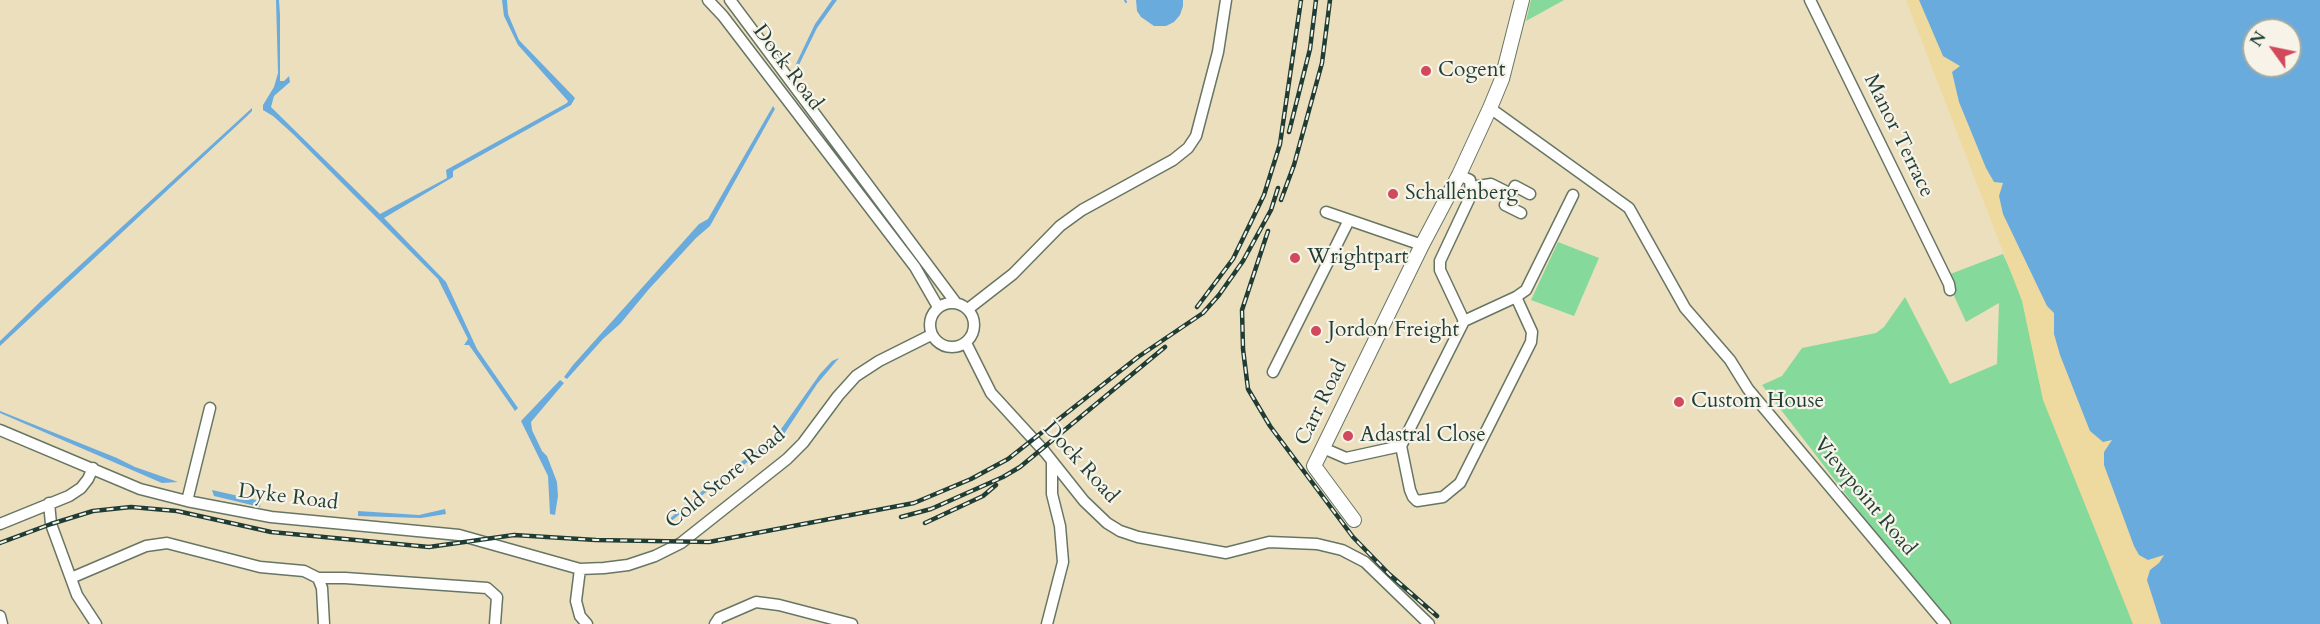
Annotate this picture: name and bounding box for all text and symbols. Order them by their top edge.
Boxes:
north arrow [2242,18,2302,78]
street label: Dock Road [747,20,827,116]
text: N [2246,27,2272,51]
place label: Cogent [1438,58,1505,84]
marker: Cogent [1419,64,1433,78]
street label: Manor Terrace [1857,70,1939,202]
place label: Schallenberg [1405,181,1518,207]
marker: Schallenberg [1386,187,1400,201]
place label: Wrightpart [1307,245,1408,271]
marker: Wrightpart [1288,251,1302,265]
place label: Jordon Freight [1328,318,1459,344]
marker: Jordon Freight [1309,324,1323,338]
street label: Carr Road [1290,356,1354,450]
place label: Custom House [1691,389,1824,415]
marker: Custom House [1672,395,1686,409]
street label: Dock Road [1037,417,1123,509]
street label: Cold Store Road [661,423,791,535]
place label: Adastral Close [1360,423,1486,449]
marker: Adastral Close [1341,429,1355,443]
street label: Viewpoint Road [1807,433,1921,561]
street label: Dyke Road [236,479,340,517]

